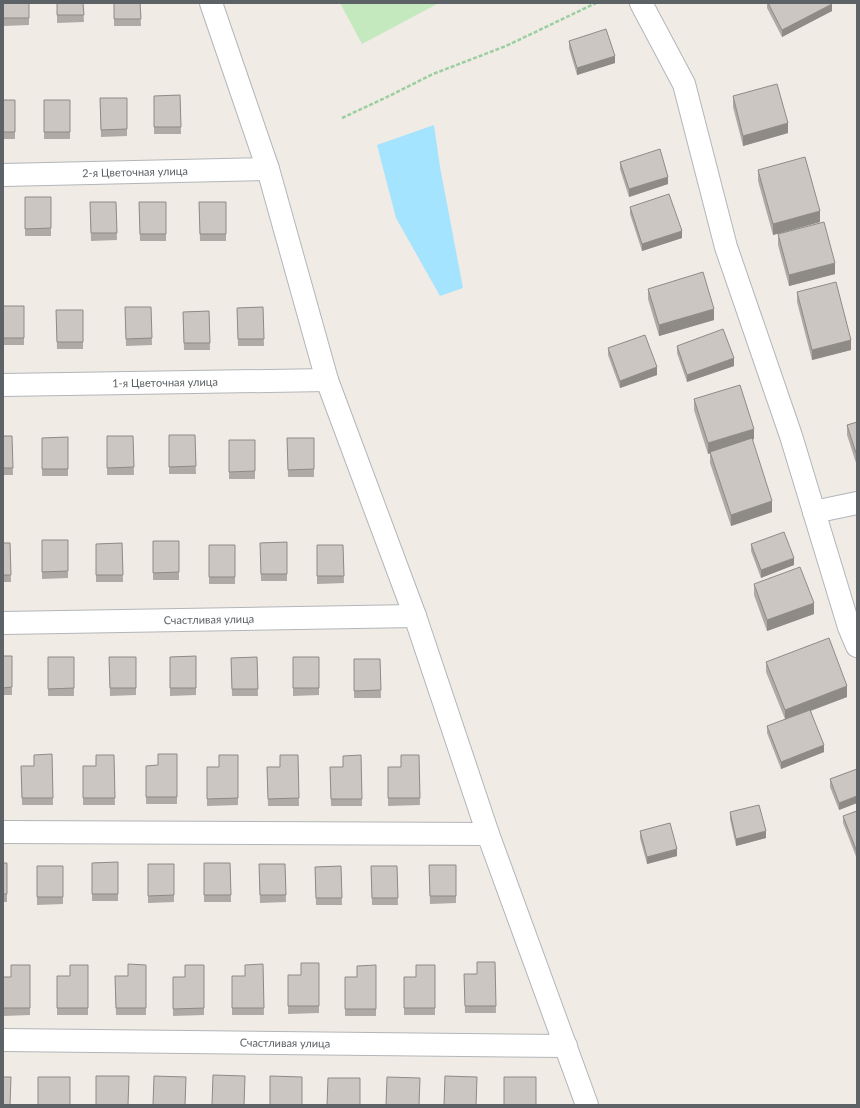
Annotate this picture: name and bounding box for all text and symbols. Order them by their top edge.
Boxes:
street label: 2-я Цветочная улица [82,164,188,179]
street label: 1-я Цветочная улица [112,375,218,389]
street label: Счастливая улица [164,612,254,626]
street label: Счастливая улица [240,1036,330,1049]

